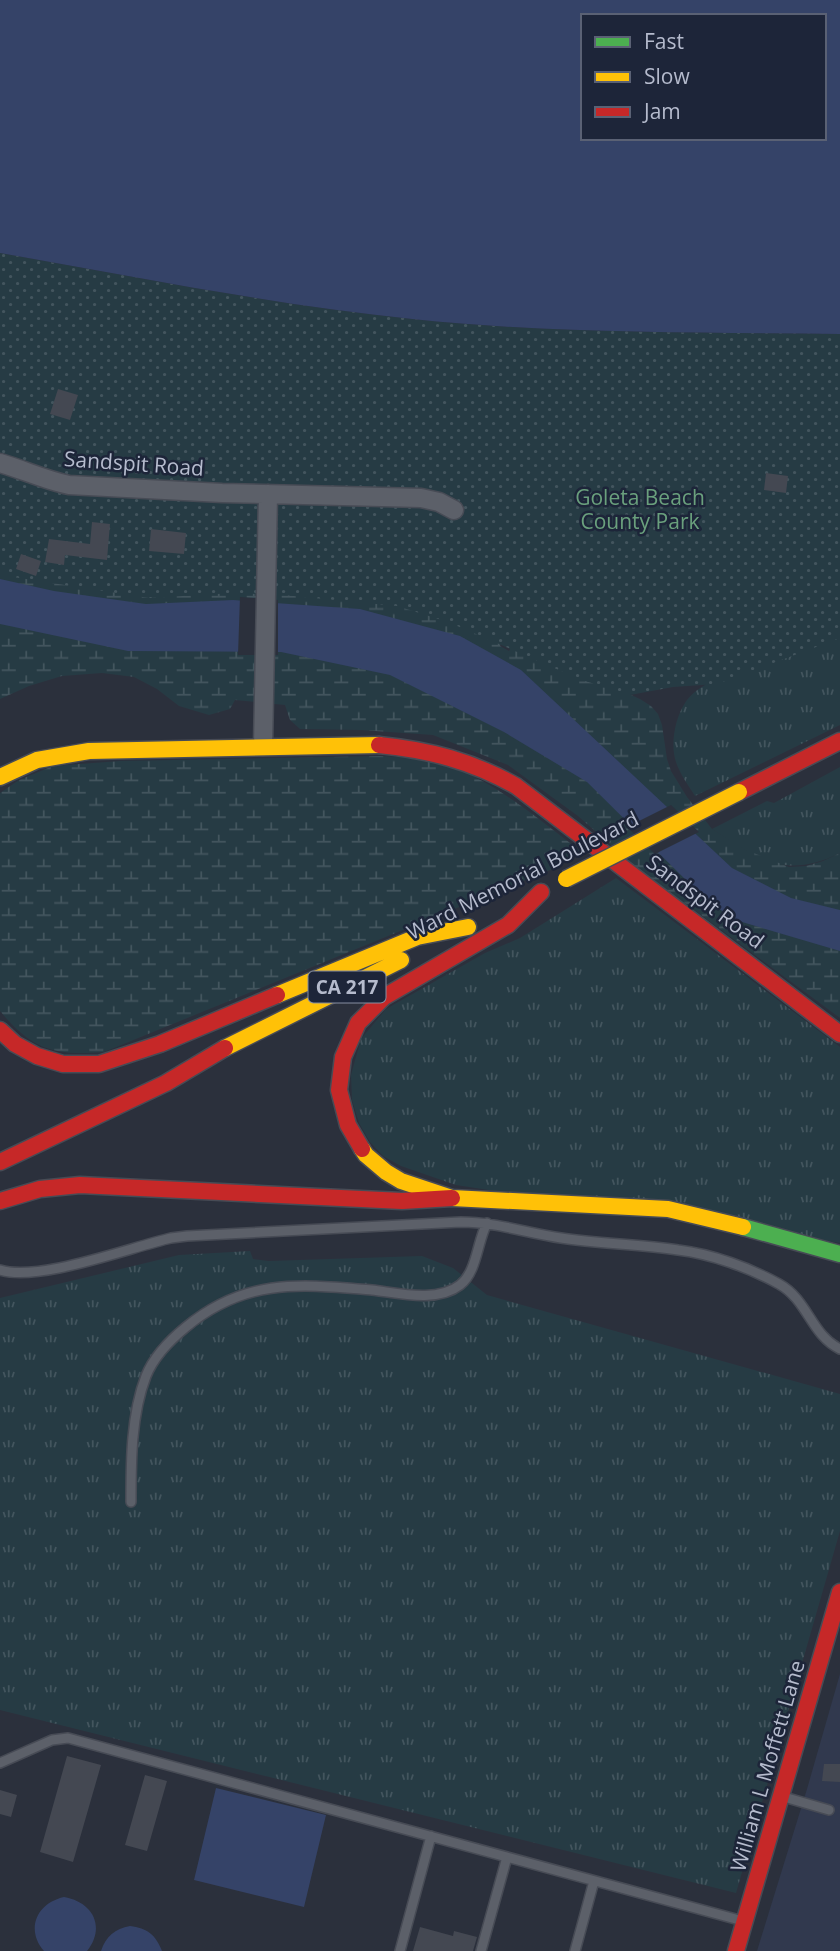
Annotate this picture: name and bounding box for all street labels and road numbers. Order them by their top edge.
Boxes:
street label: Sandspit Road [63,444,205,482]
street label: Ward Memorial Boulevard [402,804,643,946]
street label: Sandspit Road [641,848,770,955]
road number: CA 217 [308,972,386,1002]
street label: William L Moffett Lane [723,1657,811,1875]

